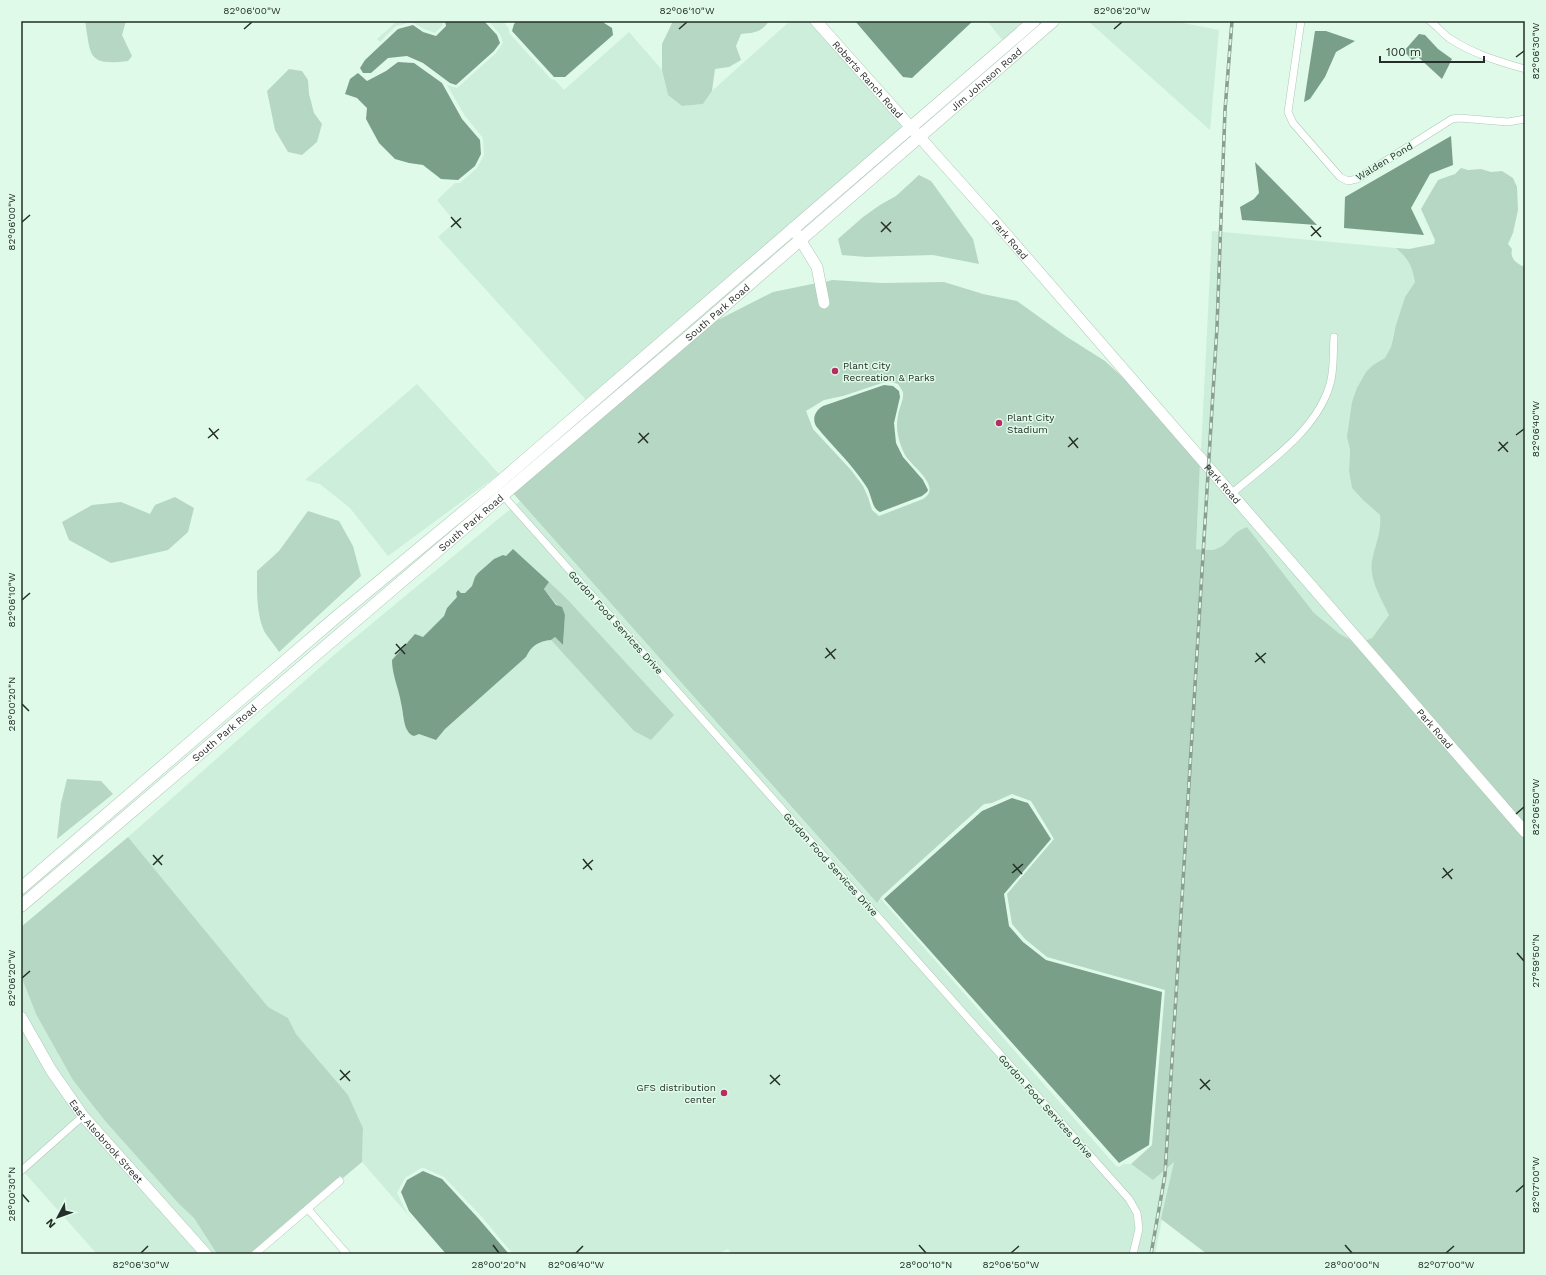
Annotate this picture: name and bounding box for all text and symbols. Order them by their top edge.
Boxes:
text: 82°06'00"W [223,5,281,16]
text: 82°06'10"W [660,5,715,16]
text: 82°06'20"W [1094,5,1151,16]
text: 82°06'30"W [1530,22,1541,79]
scale bar [1380,38,1484,64]
street label: Roberts Ranch Road [830,39,905,120]
text: 100 m [1386,45,1421,59]
street label: Jim Johnson Road [949,46,1024,113]
street label: Walden Pond [1354,140,1415,183]
text: 82°06'00"W [6,193,17,251]
street label: Park Road [990,217,1030,261]
street label: South Park Road [683,282,752,343]
place label: Plant City Recreation & Parks [843,360,935,383]
marker: Plant City Recreation & Parks [830,366,840,376]
text: 82°06'40"W [1530,400,1541,457]
place label: Plant City Stadium [1007,412,1055,435]
marker: Plant City Stadium [994,418,1004,428]
street label: Park Road [1202,462,1243,506]
street label: South Park Road [436,492,506,554]
street label: Gordon Food Services Drive [566,568,665,676]
text: 82°06'10"W [6,572,17,628]
text: 28°00'20"N [6,677,17,731]
street label: South Park Road [190,702,259,764]
street label: Park Road [1414,707,1455,751]
text: 82°06'50"W [1530,778,1541,835]
street label: Gordon Food Services Drive [781,810,880,918]
text: 27°59'50"N [1530,934,1541,988]
text: 82°06'20"W [6,949,17,1006]
street label: Gordon Food Services Drive [996,1052,1095,1160]
place label: GFS distribution center [636,1082,716,1105]
marker: GFS distribution center [719,1088,729,1098]
street label: East Alsobrook Street [67,1097,145,1186]
text: 82°07'00"W [1530,1156,1541,1213]
text: 28°00'30"N [6,1167,17,1221]
north arrow [38,1197,78,1237]
text: N [43,1216,58,1231]
text: 82°06'30"W [113,1259,170,1270]
text: 28°00'20"N [472,1259,526,1270]
text: 82°06'40"W [548,1259,605,1270]
text: 28°00'10"N [900,1259,952,1270]
text: 82°06'50"W [983,1259,1040,1270]
text: 28°00'00"N [1324,1259,1380,1270]
text: 82°07'00"W [1418,1259,1475,1270]

